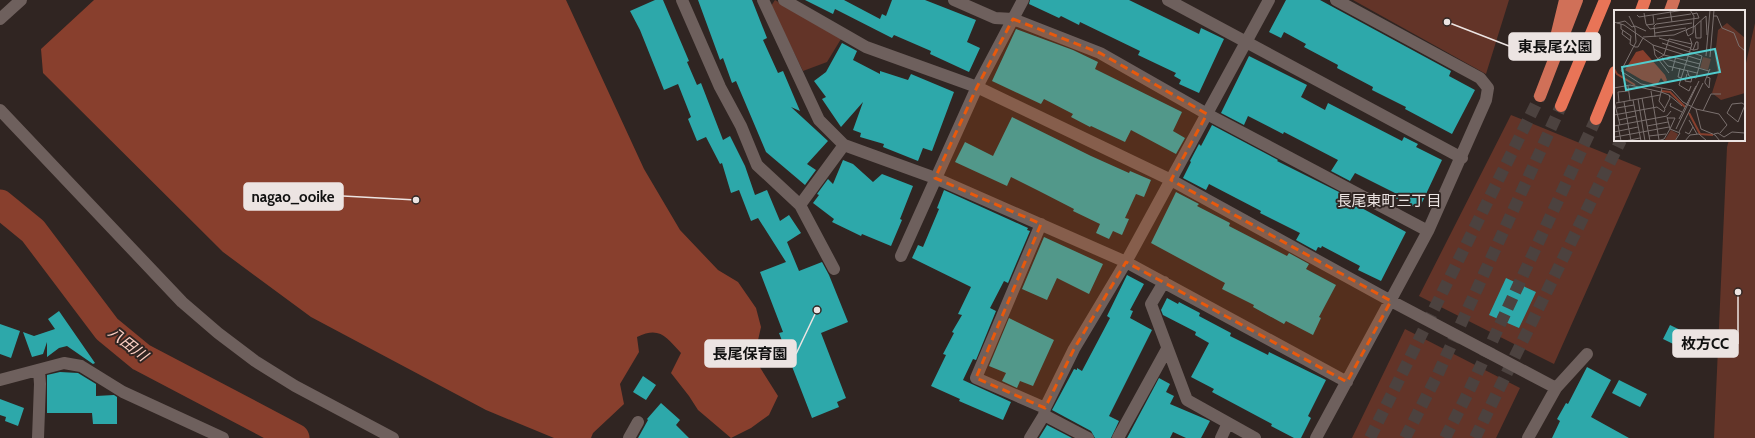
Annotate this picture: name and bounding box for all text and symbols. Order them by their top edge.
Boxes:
inset map [1614,10,1745,141]
callout: 東長尾公園 [1509,33,1600,60]
text: 東長尾公園 [1517,38,1593,56]
callout: nagao_ooike [244,183,343,210]
text: nagao_ooike [251,188,335,206]
district label: 長尾東町三丁目 [1336,192,1442,210]
water label: 八田川 [105,323,153,366]
callout: 枚方CC [1673,330,1738,357]
text: 枚方CC [1681,335,1729,353]
callout: 長尾保育園 [705,340,796,367]
text: 長尾保育園 [712,345,788,363]

